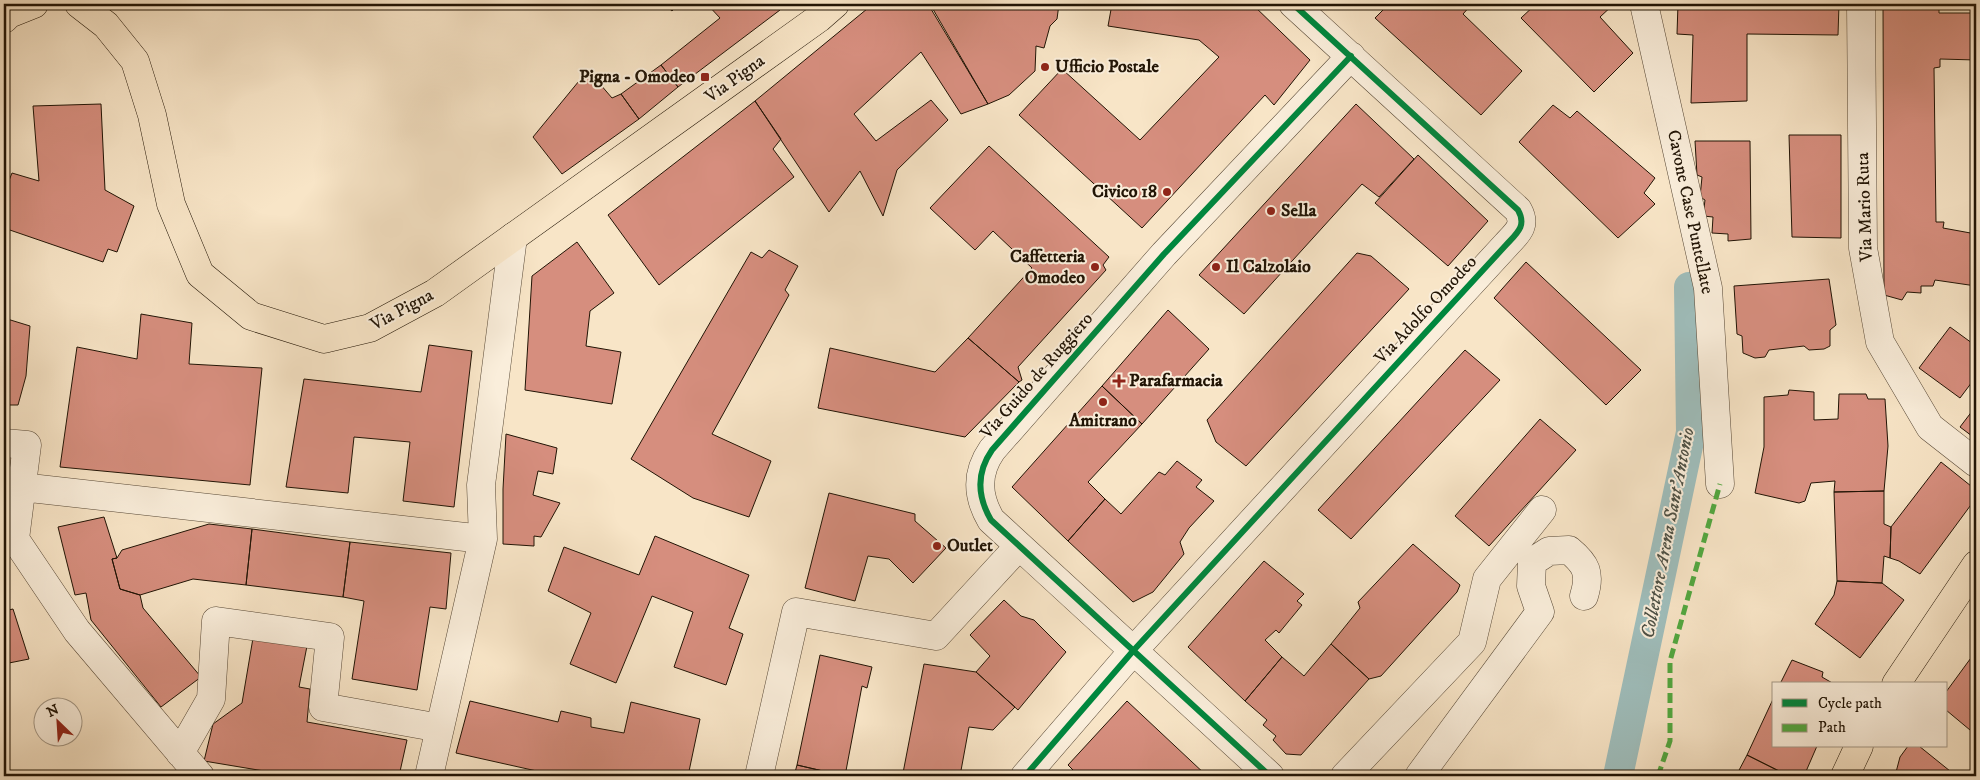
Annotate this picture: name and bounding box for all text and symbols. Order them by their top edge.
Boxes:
street label: Via Pigna [700,50,769,109]
place label: Ufficio Postale [1055,56,1160,78]
marker: Ufficio Postale [1039,61,1051,73]
place label: Pigna - Omodeo [579,66,695,88]
marker: Pigna - Omodeo [699,71,711,83]
street label: Cavone Case Puntellate [1662,128,1718,296]
street label: Via Mario Ruta [1852,152,1878,263]
place label: Civico 18 [1092,181,1157,203]
marker: Civico 18 [1161,186,1173,198]
place label: Sella [1281,200,1317,222]
marker: Sella [1265,205,1277,217]
place label: Caffetteria Omodeo [1010,246,1085,289]
street label: Via Adolfo Omodeo [1369,251,1482,370]
place label: Il Calzolaio [1226,256,1311,278]
marker: Caffetteria Omodeo [1089,261,1101,273]
marker: Il Calzolaio [1210,261,1222,273]
street label: Via Pigna [366,284,438,336]
street label: Via Guido de Ruggiero [975,308,1098,445]
place label: Parafarmacia [1129,370,1223,392]
marker: Parafarmacia [1113,375,1125,387]
marker: Amitrano [1097,396,1109,408]
place label: Amitrano [1068,410,1137,432]
water label: Collettore Arena Sant'Antonio [1636,426,1700,640]
place label: Outlet [947,535,993,557]
marker: Outlet [931,540,943,552]
legend [1772,682,1948,748]
text: Cycle path [1818,694,1882,713]
north arrow [32,698,82,748]
text: N [44,700,62,722]
text: Path [1818,718,1846,737]

